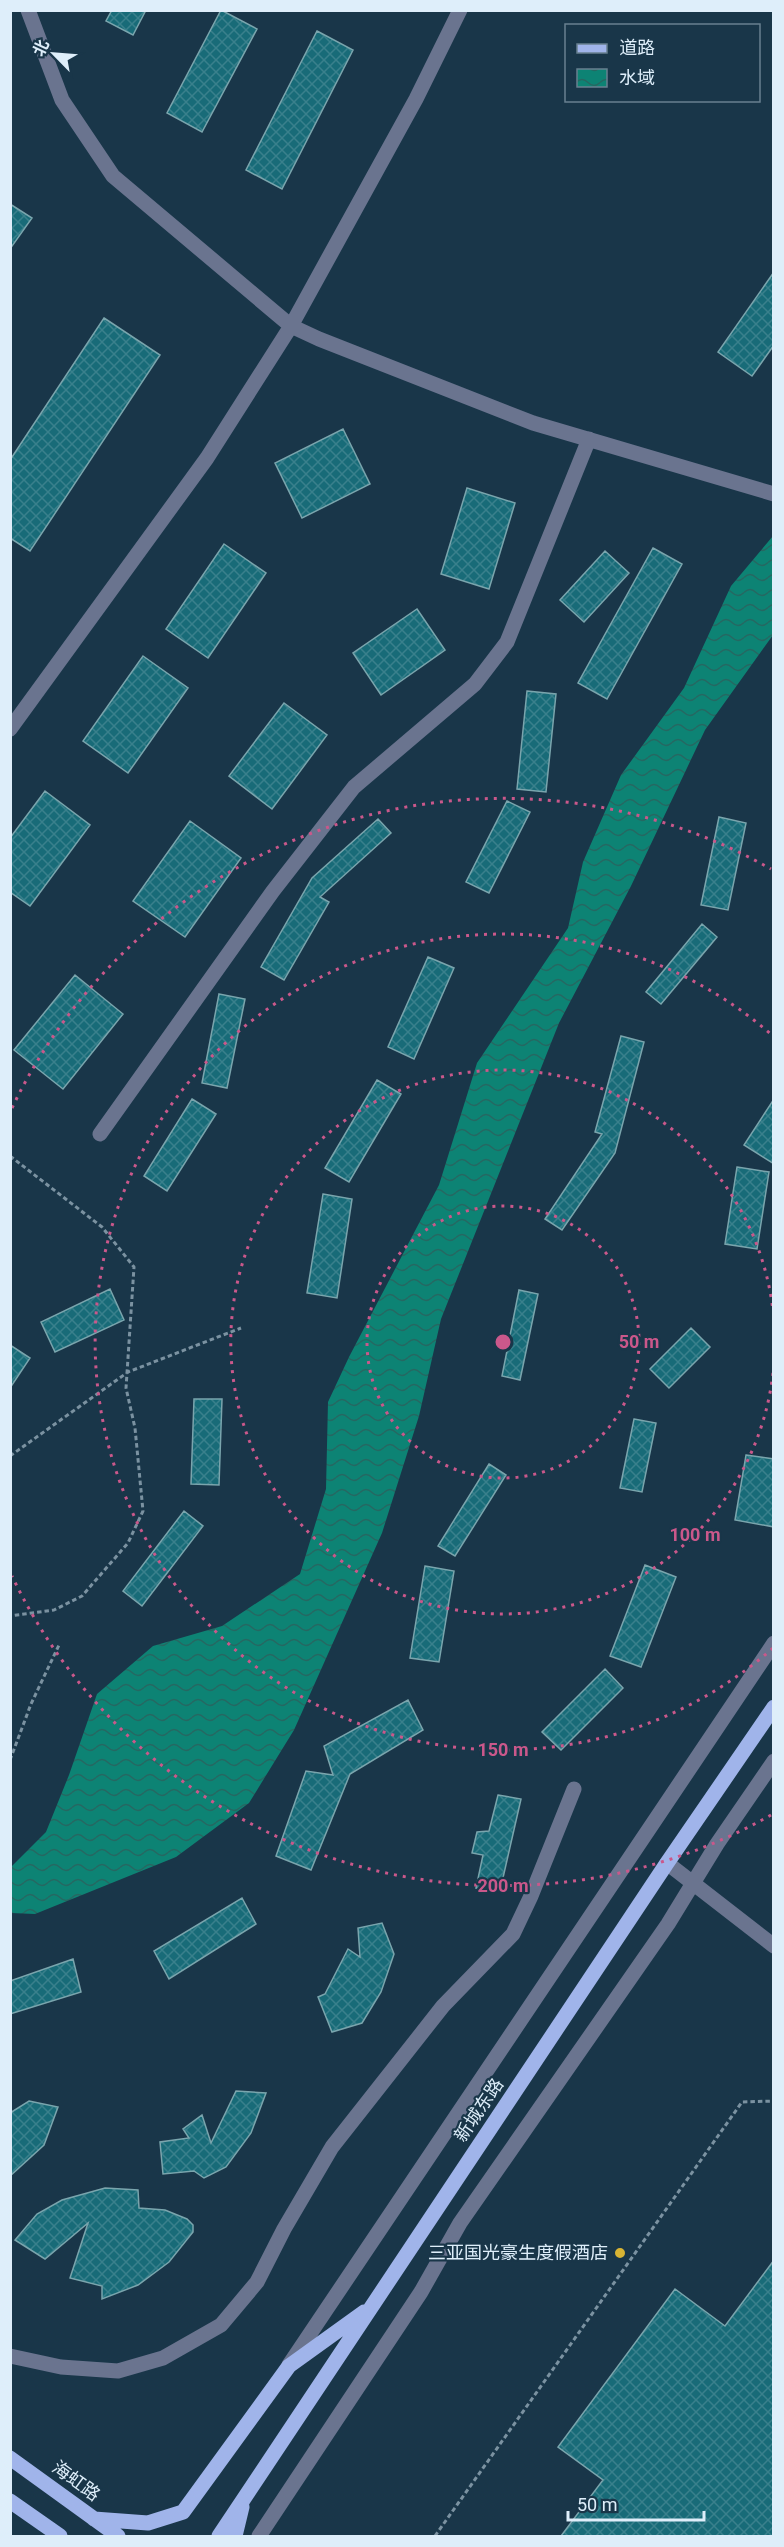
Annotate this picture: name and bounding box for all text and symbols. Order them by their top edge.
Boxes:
north arrow [24,24,84,84]
legend [565,24,760,102]
text: 北 [29,37,53,59]
text: 道路 [619,37,655,58]
text: 水域 [619,67,655,88]
text: 50 m [619,1331,659,1352]
centre of rings [493,1332,513,1352]
text: 100 m [669,1524,721,1545]
text: 150 m [477,1739,529,1760]
text: 200 m [477,1875,529,1896]
street label: 新城东路 [450,2074,507,2145]
place label: 三亚国光豪生度假酒店 [428,2242,608,2263]
marker: 三亚国光豪生度假酒店 [613,2246,627,2260]
street label: 海虹路 [48,2456,104,2505]
scale bar [568,2484,704,2522]
text: 50 m [577,2494,617,2515]

